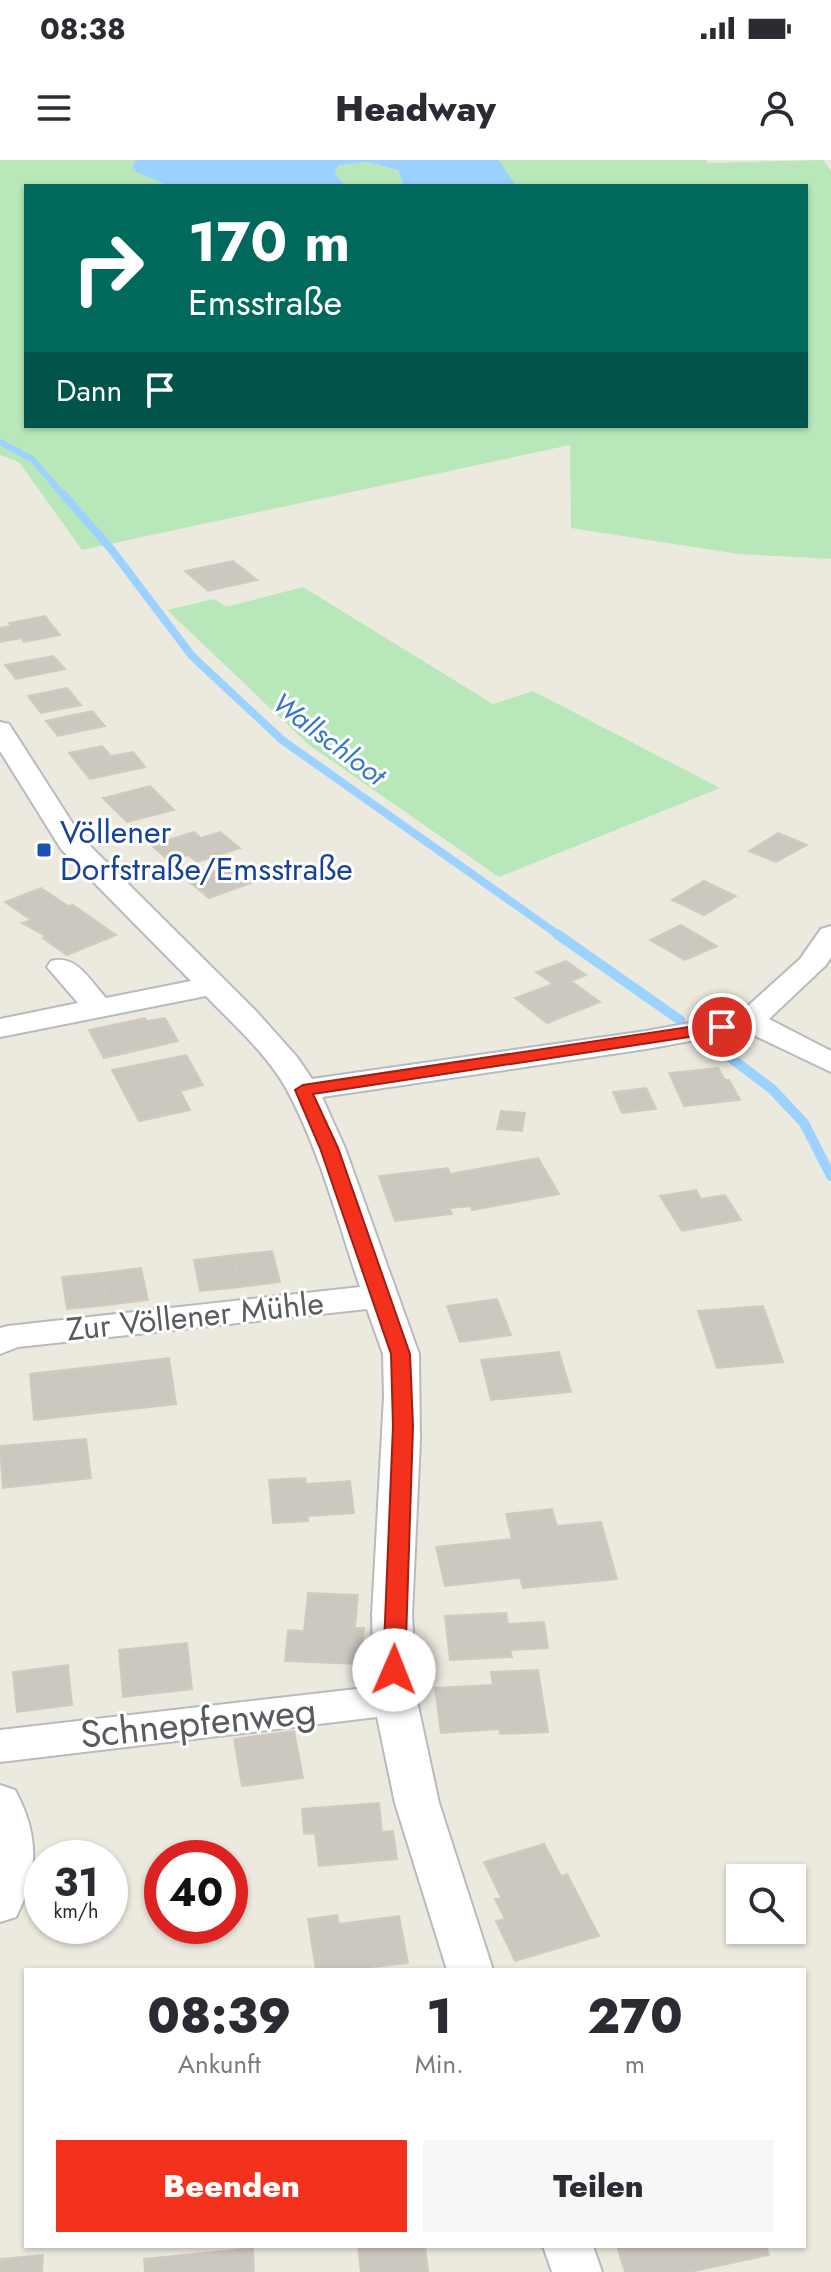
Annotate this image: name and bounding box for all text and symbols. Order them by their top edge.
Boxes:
text: 08:38 [40,7,126,50]
text: Headway [335,82,496,134]
icon: menu [32,86,76,130]
icon: person [755,86,799,130]
text: 170 m [188,201,350,282]
icon: right [56,216,160,320]
text: Emsstraße [188,276,342,328]
icon: arrive [138,368,182,412]
text: Dann [56,369,122,412]
water label: Wallschloot [264,683,396,796]
place label: Völlener Dorfstraße/Emsstraße [60,809,353,892]
marker: Völlener Dorfstraße/Emsstraße [35,841,53,859]
pin [688,993,756,1061]
icon: arrive [700,1005,744,1049]
street label: Zur Völlener Mühle [64,1280,326,1352]
position arrow [352,1628,436,1712]
street label: Schnepfenweg [77,1682,319,1762]
speed limit sign: 40 [144,1840,248,1944]
text: 31 [53,1853,99,1911]
map controls [726,1864,806,1944]
button: search [726,1864,806,1944]
text: km/h [53,1897,99,1926]
text: 08:39 [147,1982,291,2051]
text: 1 [427,1982,452,2051]
text: 270 [587,1982,683,2051]
text: Ankunft [178,2045,261,2083]
text: Min. [415,2045,464,2083]
text: m [625,2045,645,2083]
button: Beenden [56,2140,407,2232]
button: Teilen [423,2140,774,2232]

